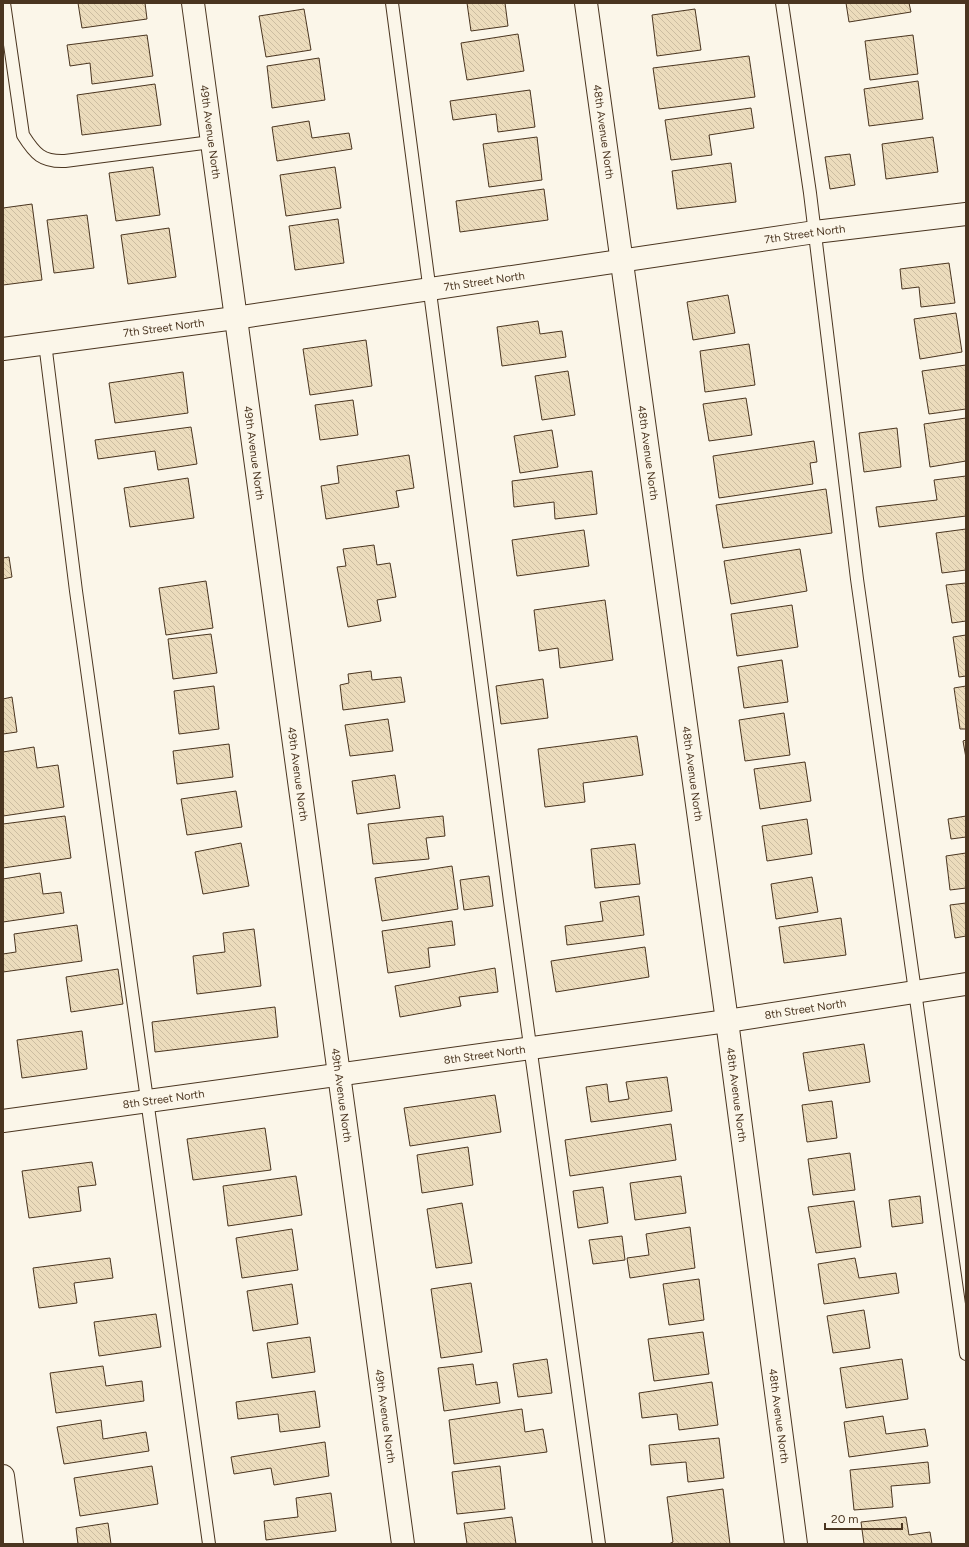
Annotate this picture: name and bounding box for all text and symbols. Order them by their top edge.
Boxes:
street label: 49th Avenue North [197,84,223,180]
street label: 48th Avenue North [590,84,616,180]
street label: 7th Street North [764,222,846,246]
street label: 7th Street North [443,269,526,294]
street label: 7th Street North [122,316,205,340]
street label: 49th Avenue North [241,405,267,501]
street label: 48th Avenue North [635,405,661,501]
street label: 49th Avenue North [285,726,310,822]
street label: 48th Avenue North [679,726,705,822]
street label: 8th Street North [764,997,847,1022]
street label: 8th Street North [443,1043,526,1067]
street label: 49th Avenue North [328,1047,354,1143]
street label: 48th Avenue North [724,1047,749,1143]
street label: 8th Street North [122,1087,205,1111]
street label: 49th Avenue North [372,1368,398,1464]
street label: 48th Avenue North [766,1368,791,1464]
scale bar [825,1505,902,1531]
text: 20 m [831,1512,859,1526]

